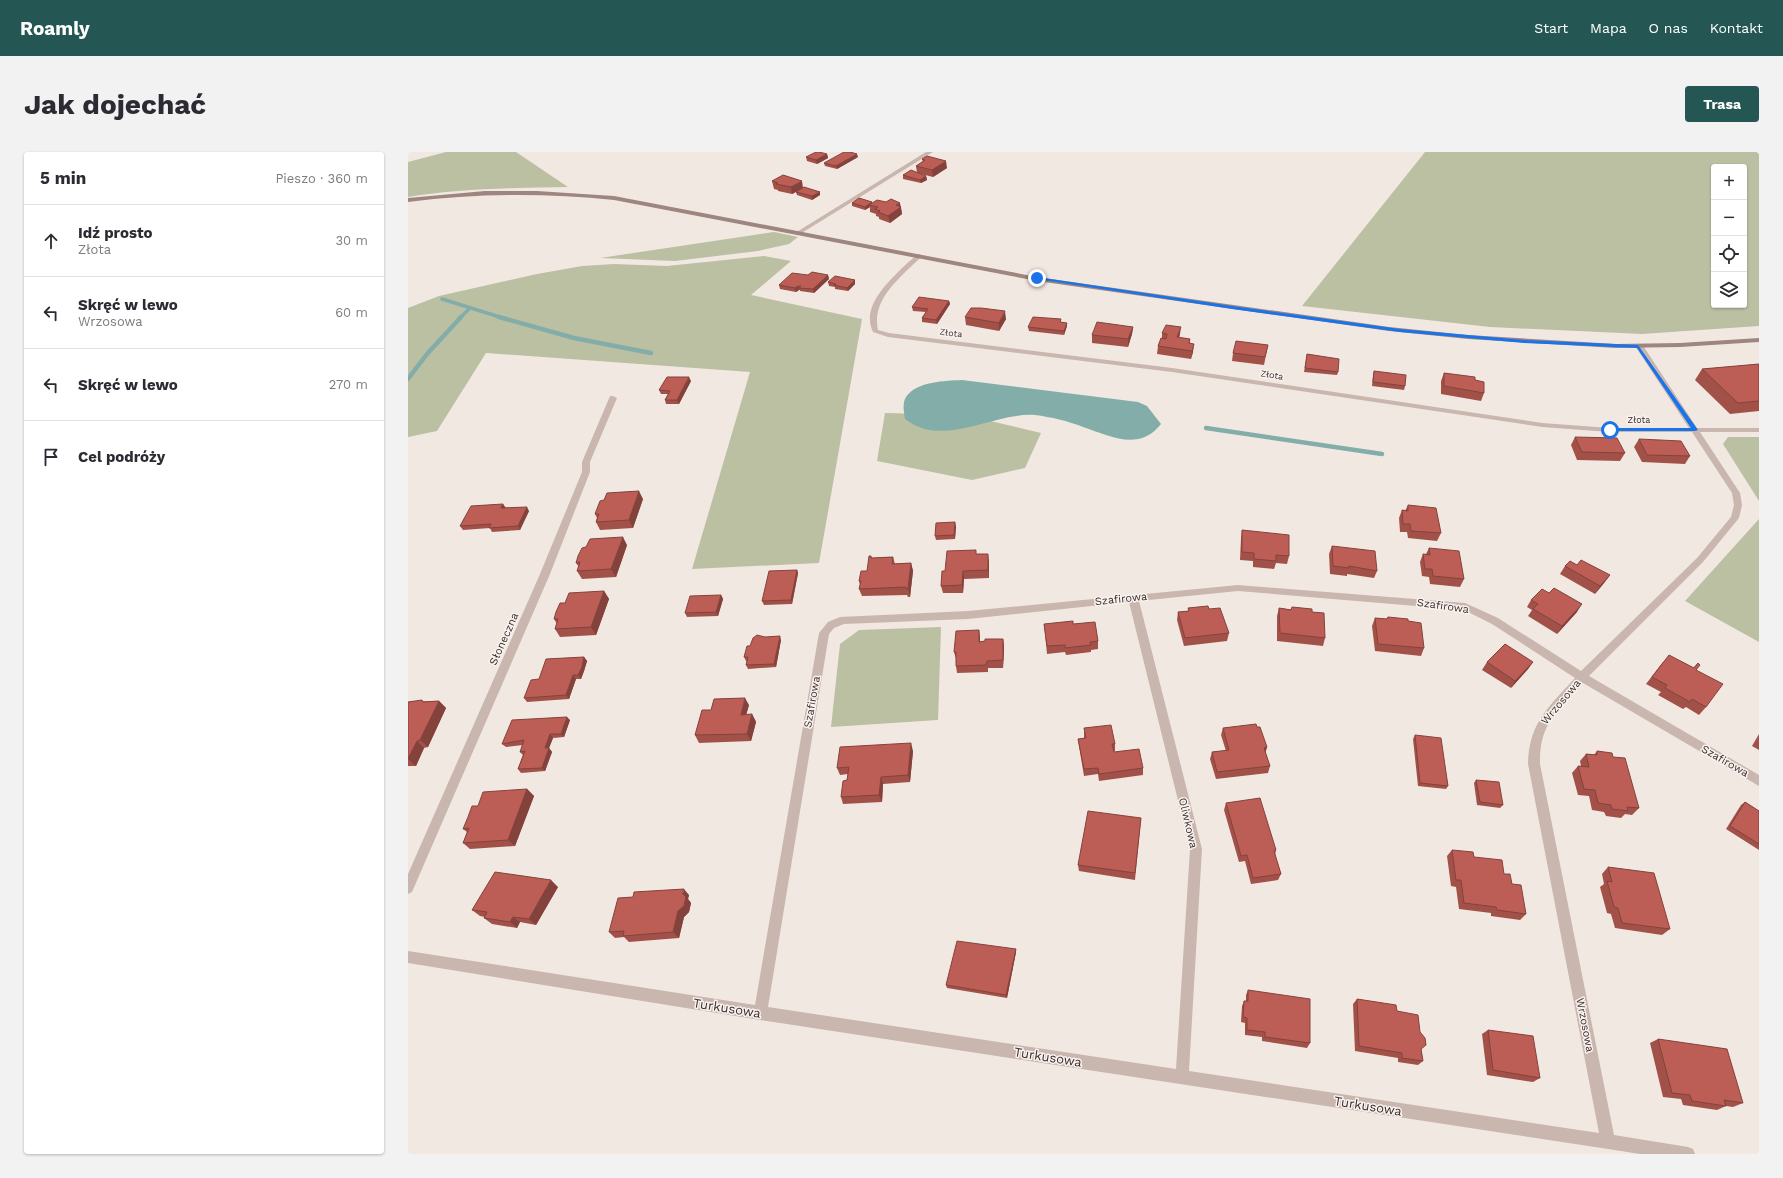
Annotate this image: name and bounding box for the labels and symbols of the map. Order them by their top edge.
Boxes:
route end [1028,269,1046,287]
street label: Złota [939,327,963,339]
street label: Złota [1260,368,1284,382]
street label: Złota [1628,415,1650,425]
route start [1601,421,1619,439]
street label: Szafirowa [1094,590,1148,608]
street label: Szafirowa [1416,596,1470,616]
street label: Słoneczna [487,611,521,667]
street label: Szafirowa [801,675,823,729]
street label: Wrzosowa [1538,677,1584,727]
street label: Szafirowa [1699,742,1751,780]
street label: Oliwkowa [1176,796,1200,850]
street label: Turkusowa [692,995,763,1021]
street label: Wrzosowa [1573,997,1597,1053]
street label: Turkusowa [1013,1044,1084,1070]
street label: Turkusowa [1333,1093,1404,1119]

